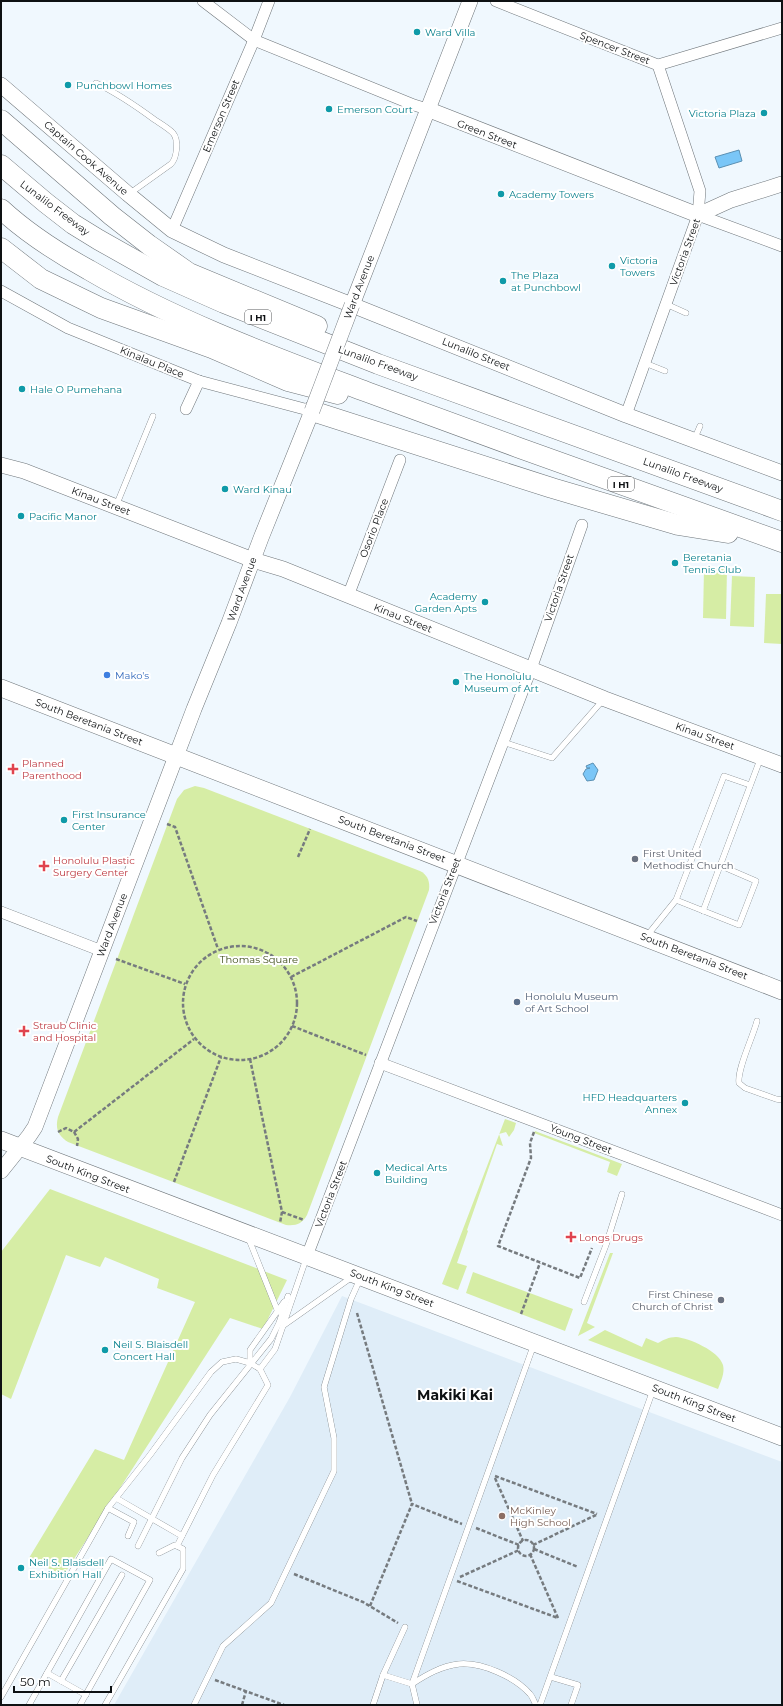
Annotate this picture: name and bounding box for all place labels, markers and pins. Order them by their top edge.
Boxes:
place label: Ward Villa [425,26,476,39]
marker: Ward Villa [412,27,422,37]
place label: Punchbowl Homes [76,79,172,92]
marker: Punchbowl Homes [63,80,73,90]
place label: Emerson Court [337,103,413,116]
marker: Emerson Court [324,104,334,114]
place label: Victoria Plaza [689,107,756,120]
marker: Victoria Plaza [759,108,769,118]
place label: Academy Towers [509,188,594,201]
marker: Academy Towers [496,189,506,199]
place label: Victoria Towers [620,254,658,279]
marker: Victoria Towers [607,261,617,271]
place label: The Plaza at Punchbowl [511,269,581,294]
marker: The Plaza at Punchbowl [498,276,508,286]
place label: Hale O Pumehana [30,383,122,396]
marker: Hale O Pumehana [17,384,27,394]
place label: Ward Kinau [233,483,292,496]
marker: Ward Kinau [220,484,230,494]
place label: Pacific Manor [29,510,97,523]
marker: Pacific Manor [16,511,26,521]
place label: Beretania Tennis Club [683,551,741,576]
marker: Beretania Tennis Club [670,558,680,568]
place label: Academy Garden Apts [414,590,478,615]
marker: Academy Garden Apts [480,597,490,607]
place label: Mako's [115,669,149,682]
marker: Mako's [102,670,112,680]
place label: The Honolulu Museum of Art [464,670,539,695]
marker: The Honolulu Museum of Art [451,677,461,687]
place label: Planned Parenthood [22,757,82,782]
marker: Planned Parenthood [7,763,19,775]
place label: First Insurance Center [72,808,146,833]
marker: First Insurance Center [59,815,69,825]
place label: First United Methodist Church [643,847,733,872]
place label: Honolulu Plastic Surgery Center [53,854,135,879]
marker: First United Methodist Church [630,854,640,864]
marker: Honolulu Plastic Surgery Center [38,860,50,872]
place label: Honolulu Museum of Art School [525,990,618,1015]
marker: Honolulu Museum of Art School [512,997,522,1007]
place label: Straub Clinic and Hospital [33,1019,97,1044]
marker: Straub Clinic and Hospital [18,1025,30,1037]
place label: HFD Headquarters Annex [583,1091,678,1116]
marker: HFD Headquarters Annex [680,1098,690,1108]
place label: Medical Arts Building [385,1161,447,1186]
marker: Medical Arts Building [372,1168,382,1178]
place label: Longs Drugs [579,1231,643,1244]
marker: Longs Drugs [566,1232,576,1242]
place label: First Chinese Church of Christ [632,1288,713,1313]
marker: First Chinese Church of Christ [716,1295,726,1305]
place label: Neil S. Blaisdell Concert Hall [113,1338,188,1363]
marker: Neil S. Blaisdell Concert Hall [100,1345,110,1355]
place label: McKinley High School [510,1504,571,1529]
marker: McKinley High School [497,1511,507,1521]
place label: Neil S. Blaisdell Exhibition Hall [29,1556,104,1581]
marker: Neil S. Blaisdell Exhibition Hall [16,1563,26,1573]

